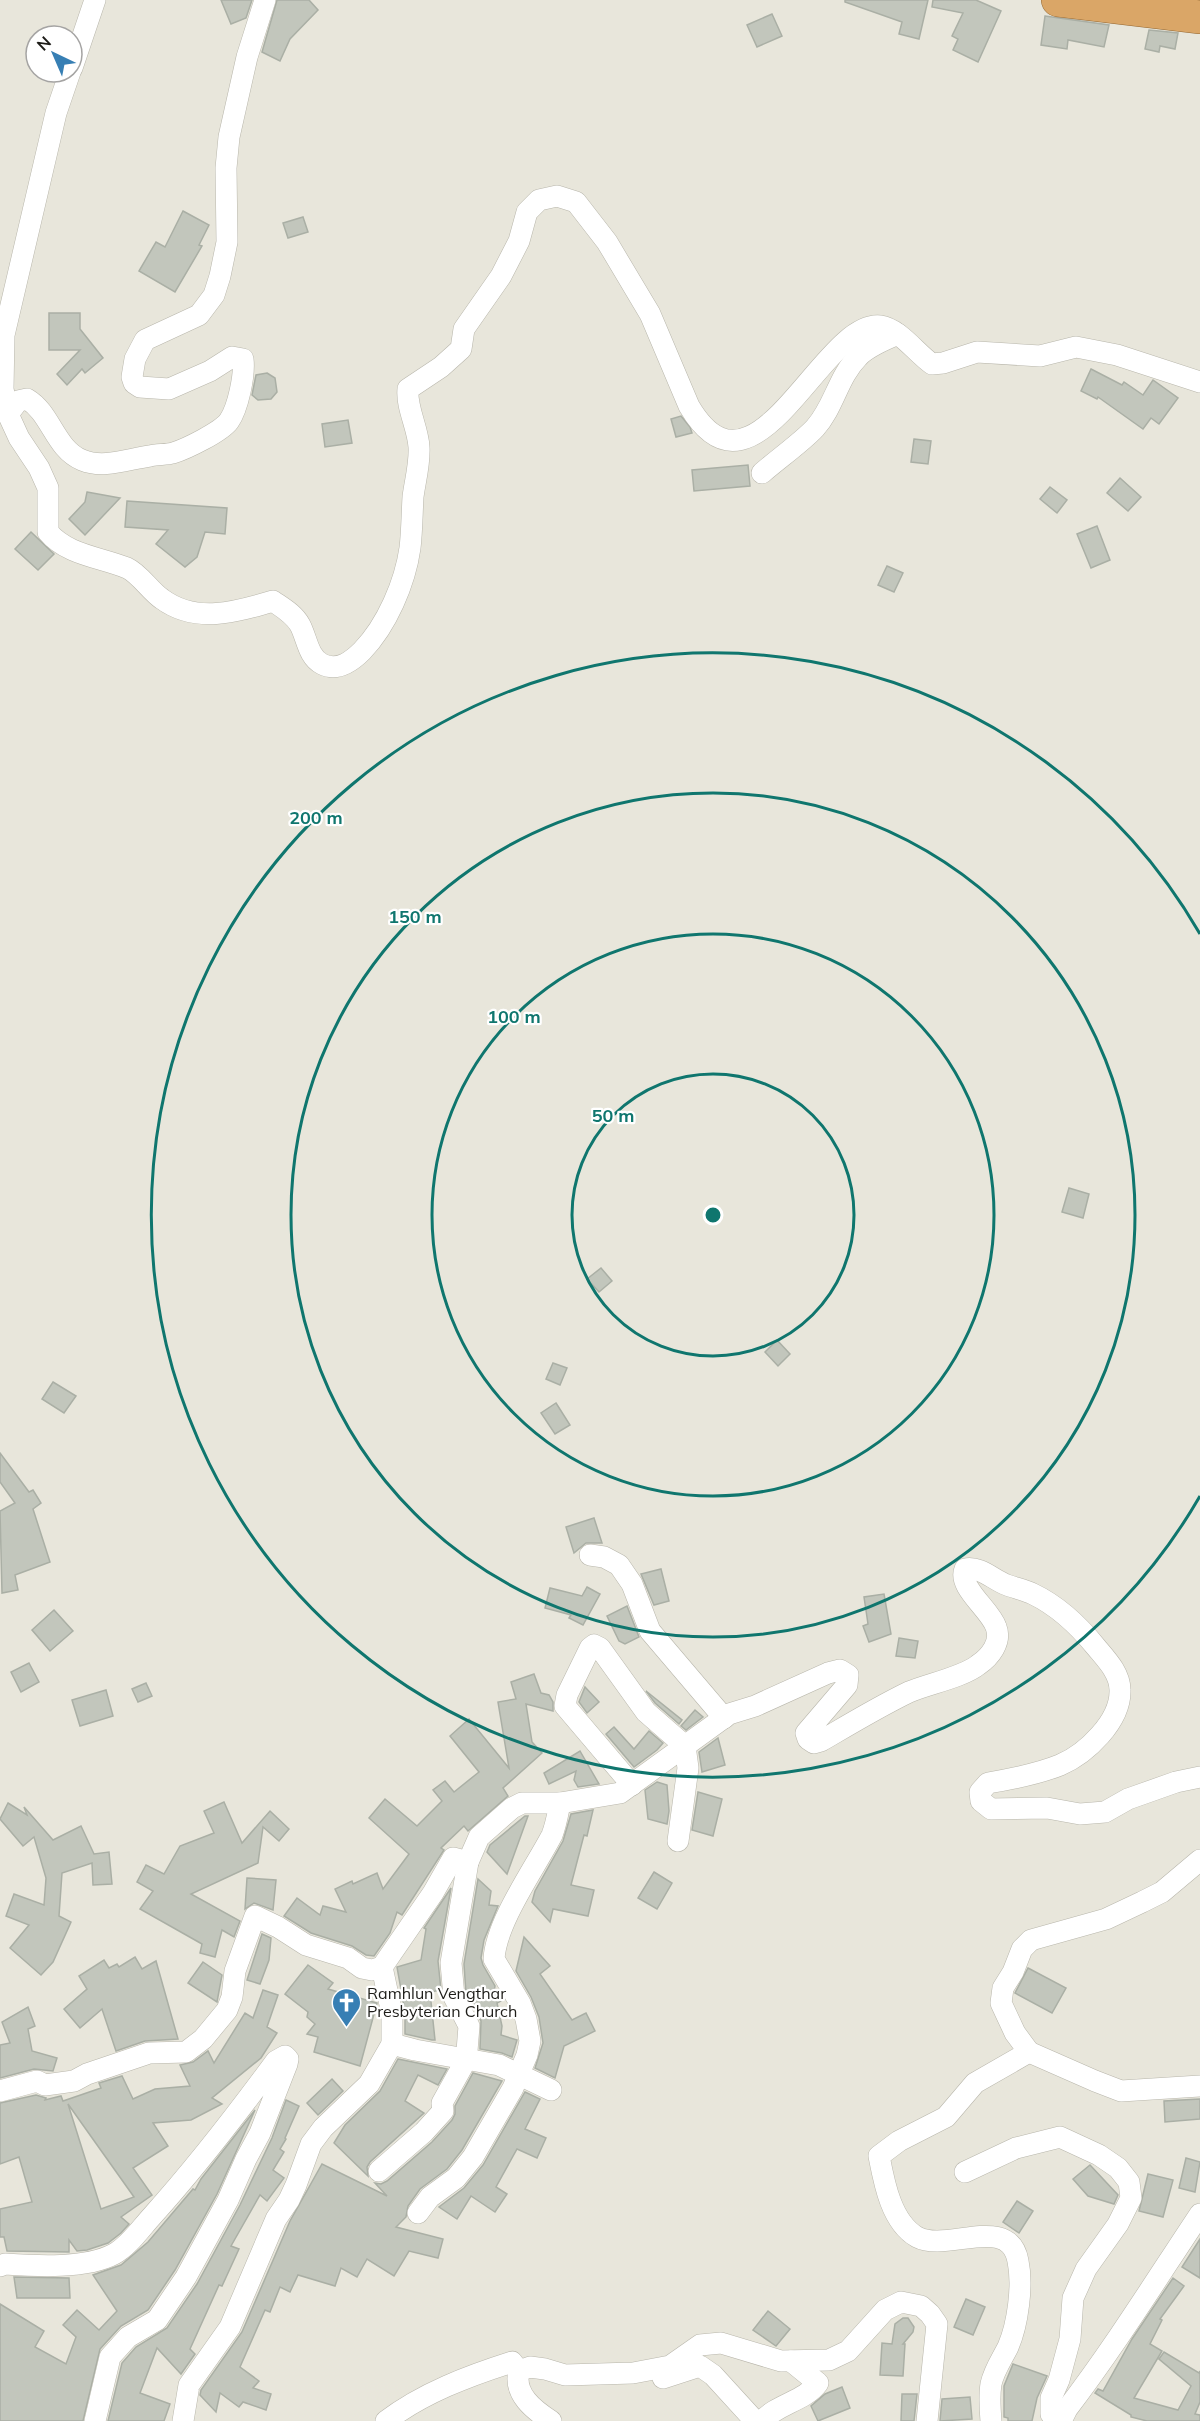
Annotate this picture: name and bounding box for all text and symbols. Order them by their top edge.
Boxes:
north arrow [24,24,84,84]
text: N [32,32,55,55]
text: 200 m [289,806,343,829]
text: 150 m [388,905,442,928]
text: 100 m [487,1005,541,1028]
text: 50 m [592,1104,634,1127]
centre of rings [703,1205,723,1225]
place label: Ramhlun Vengthar Presbyterian Church [367,1983,517,2021]
church icon: Ramhlun Vengthar Presbyterian Church [330,1986,362,2028]

